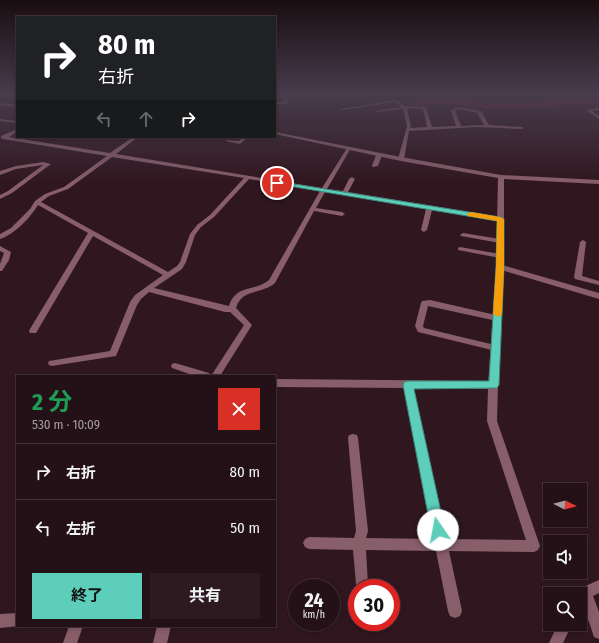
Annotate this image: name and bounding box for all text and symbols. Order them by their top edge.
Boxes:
text: 80 m [98,28,155,61]
icon: right [32,32,84,84]
text: 右折 [98,66,134,88]
icon: left [93,108,115,130]
icon: ahead [135,108,157,130]
icon: right [177,108,199,130]
pin [260,166,294,200]
icon: arrive [266,172,288,194]
text: 2 分 [32,388,72,416]
button: close [218,388,260,430]
text: 530 m · 10:09 [32,417,100,432]
icon: right [32,461,54,483]
text: 80 m [230,463,260,481]
text: 右折 [66,464,96,482]
north arrow [543,483,587,527]
map controls [543,483,587,631]
position arrow [417,509,459,551]
icon: left [32,517,54,539]
text: 50 m [230,519,260,537]
text: 左折 [66,520,96,538]
button: sound [543,535,587,579]
button: 終了 [32,573,142,619]
button: 共有 [150,573,260,619]
speed limit sign: 30 [348,579,400,631]
button: search [543,587,587,631]
text: 24 [304,588,324,612]
text: km/h [303,609,325,621]

